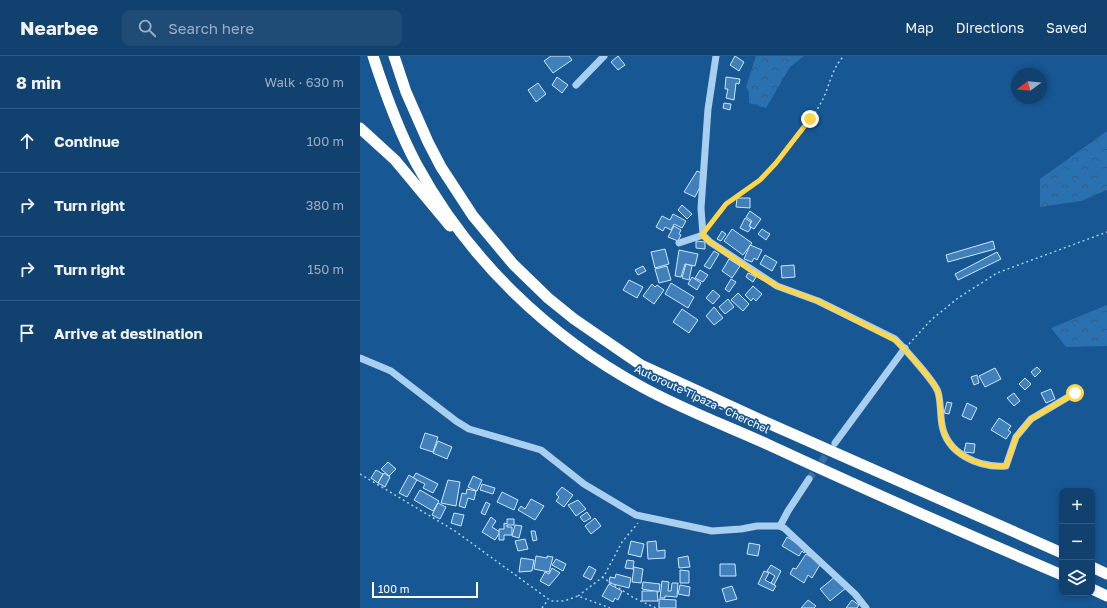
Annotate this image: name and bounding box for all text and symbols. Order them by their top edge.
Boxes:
search box [122,10,402,46]
text: Nearbee [20,16,98,39]
icon: search [136,17,158,39]
text: Search here [168,19,254,37]
text: Map [905,19,934,36]
text: Directions [956,19,1024,36]
text: Saved [1046,19,1087,36]
north arrow [1011,68,1047,104]
text: 8 min [16,72,61,93]
text: Walk · 630 m [265,74,344,90]
route end [801,110,819,128]
icon: ahead [16,130,38,152]
text: Continue [54,132,120,150]
text: 100 m [307,133,344,149]
icon: right [16,194,38,216]
text: Turn right [54,196,125,214]
text: 380 m [306,197,344,213]
icon: right [16,258,38,280]
text: Turn right [54,260,125,278]
text: 150 m [307,261,344,277]
icon: arrive [16,322,38,344]
text: Arrive at destination [54,324,203,342]
street label: Autoroute Tipaza - Cherchel [633,361,772,436]
route start [1066,384,1084,402]
map controls [1059,488,1095,596]
button: + [1059,488,1095,524]
button: − [1059,524,1095,560]
button: layers [1059,560,1095,596]
scale bar [372,580,478,599]
text: 100 m [378,582,409,595]

